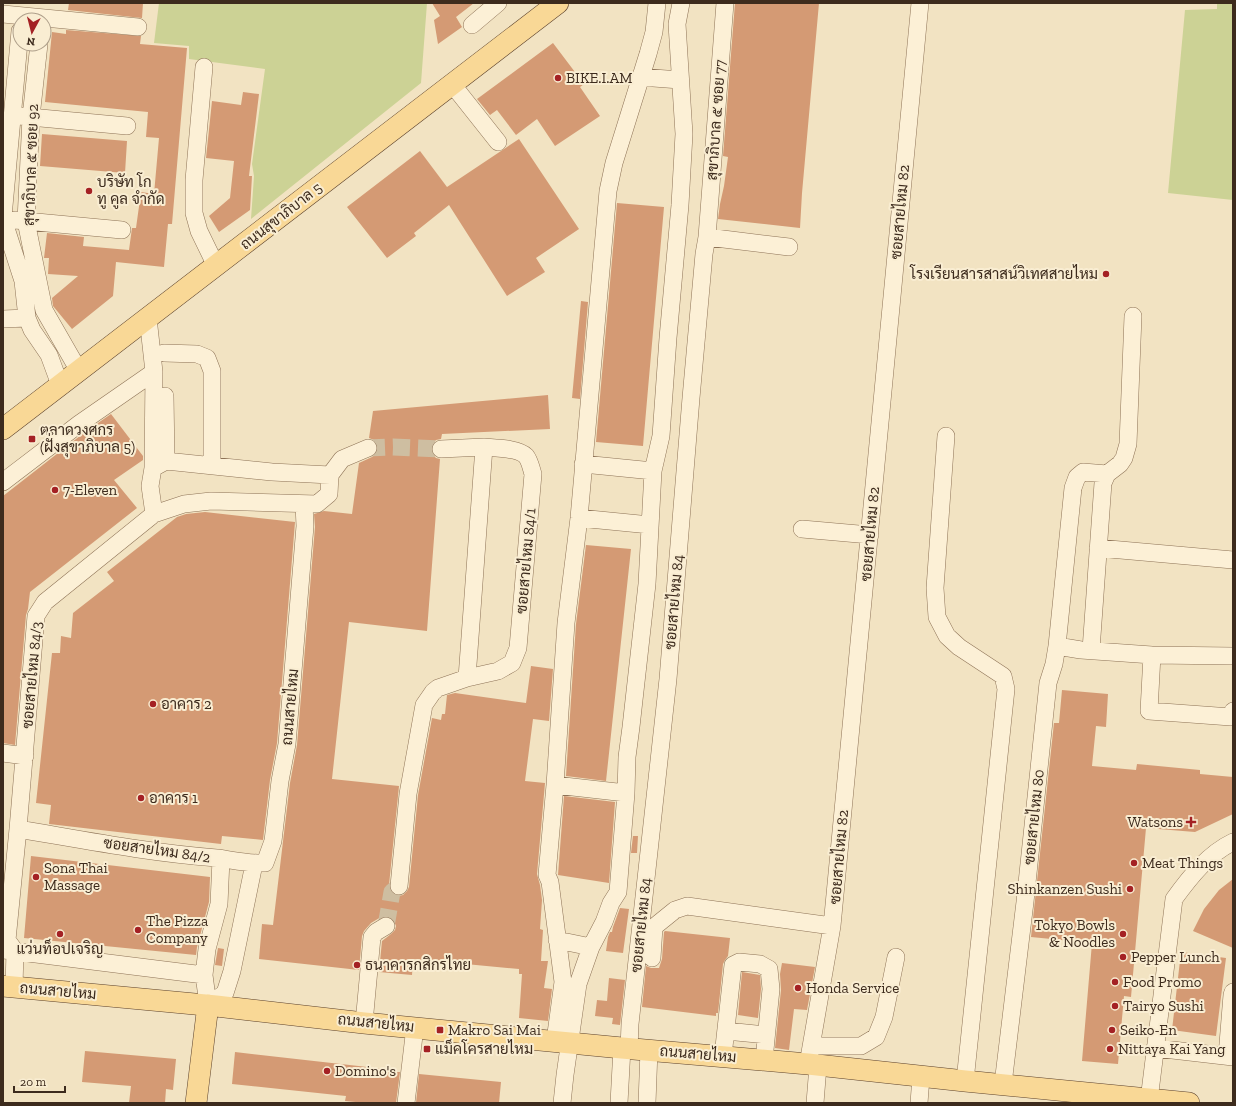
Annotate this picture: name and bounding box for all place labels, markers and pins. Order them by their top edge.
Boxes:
place label: BIKE.I.AM [566,69,632,87]
marker: BIKE.I.AM [553,73,563,83]
place label: บริษัท โก ทู คูล จำกัด [97,172,165,209]
marker: บริษัท โก ทู คูล จำกัด [84,186,94,196]
place label: โรงเรียนสารสาสน์วิเทศสายไหม [909,264,1098,283]
marker: โรงเรียนสารสาสน์วิเทศสายไหม [1101,269,1111,279]
place label: ตลาดวงศกร (ฝั่งสุขาภิบาล 5) [40,421,135,458]
marker: ตลาดวงศกร (ฝั่งสุขาภิบาล 5) [27,434,37,444]
place label: 7-Eleven [63,481,118,499]
marker: 7-Eleven [50,485,60,495]
place label: อาคาร 2 [161,695,212,713]
marker: อาคาร 2 [148,699,158,709]
place label: อาคาร 1 [149,789,198,807]
marker: อาคาร 1 [136,793,146,803]
place label: Watsons [1127,813,1183,831]
marker: Watsons [1186,817,1196,827]
place label: Meat Things [1142,854,1223,872]
marker: Meat Things [1129,858,1139,868]
place label: Sona Thai Massage [44,859,108,894]
marker: Sona Thai Massage [31,872,41,882]
place label: Shinkanzen Sushi [1008,880,1122,898]
marker: Shinkanzen Sushi [1125,884,1135,894]
place label: The Pizza Company [146,912,208,947]
place label: Tokyo Bowls & Noodles [1034,916,1115,951]
marker: The Pizza Company [133,925,143,935]
marker: แว่นท็อปเจริญ [55,929,65,939]
marker: Tokyo Bowls & Noodles [1118,929,1128,939]
place label: แว่นท็อปเจริญ [16,938,104,958]
place label: Pepper Lunch [1131,948,1220,966]
marker: Pepper Lunch [1118,952,1128,962]
place label: ธนาคารกสิกรไทย [365,955,471,974]
marker: ธนาคารกสิกรไทย [352,960,362,970]
place label: Food Promo [1123,973,1202,991]
marker: Food Promo [1110,977,1120,987]
place label: Honda Service [806,979,899,997]
marker: Honda Service [793,983,803,993]
place label: Tairyo Sushi [1123,997,1204,1015]
marker: Tairyo Sushi [1110,1001,1120,1011]
place label: Makro Sai Mai [448,1021,541,1039]
place label: Seiko-En [1120,1021,1177,1039]
marker: Makro Sai Mai [435,1025,445,1035]
marker: Seiko-En [1107,1025,1117,1035]
place label: แม็คโครสายไหม [435,1038,533,1058]
place label: Nittaya Kai Yang [1118,1040,1226,1058]
marker: แม็คโครสายไหม [422,1044,432,1054]
marker: Nittaya Kai Yang [1105,1044,1115,1054]
place label: Domino's [335,1062,396,1080]
marker: Domino's [322,1066,332,1076]

